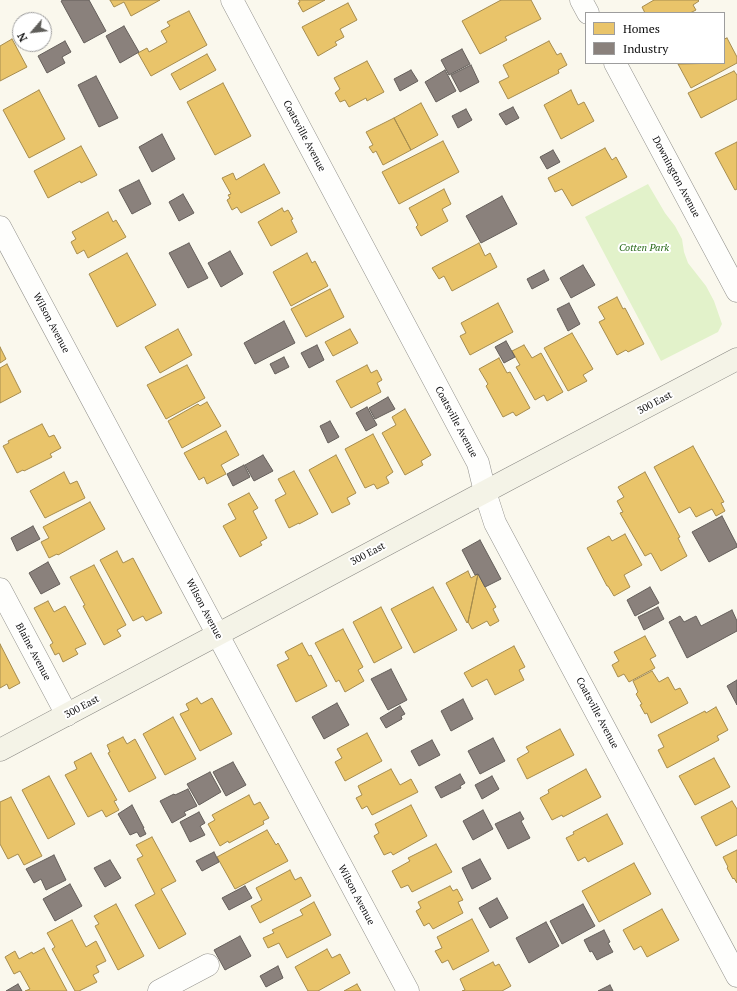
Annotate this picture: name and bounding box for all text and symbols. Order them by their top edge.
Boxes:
north arrow [12,12,52,52]
legend [585,12,725,64]
text: Homes [623,21,660,36]
text: N [14,30,30,44]
text: Industry [623,41,668,56]
street label: Coatsville Avenue [280,98,328,174]
street label: Downington Avenue [650,134,702,220]
park label: Cotten Park [619,242,669,254]
street label: Wilson Avenue [30,291,72,355]
street label: Coatsville Avenue [432,384,480,460]
street label: 300 East [636,389,674,417]
street label: 300 East [349,540,387,568]
street label: Wilson Avenue [183,577,225,641]
street label: Blaine Avenue [13,621,53,683]
street label: Coatsville Avenue [573,675,621,751]
street label: 300 East [63,693,101,721]
street label: Wilson Avenue [335,863,377,927]

